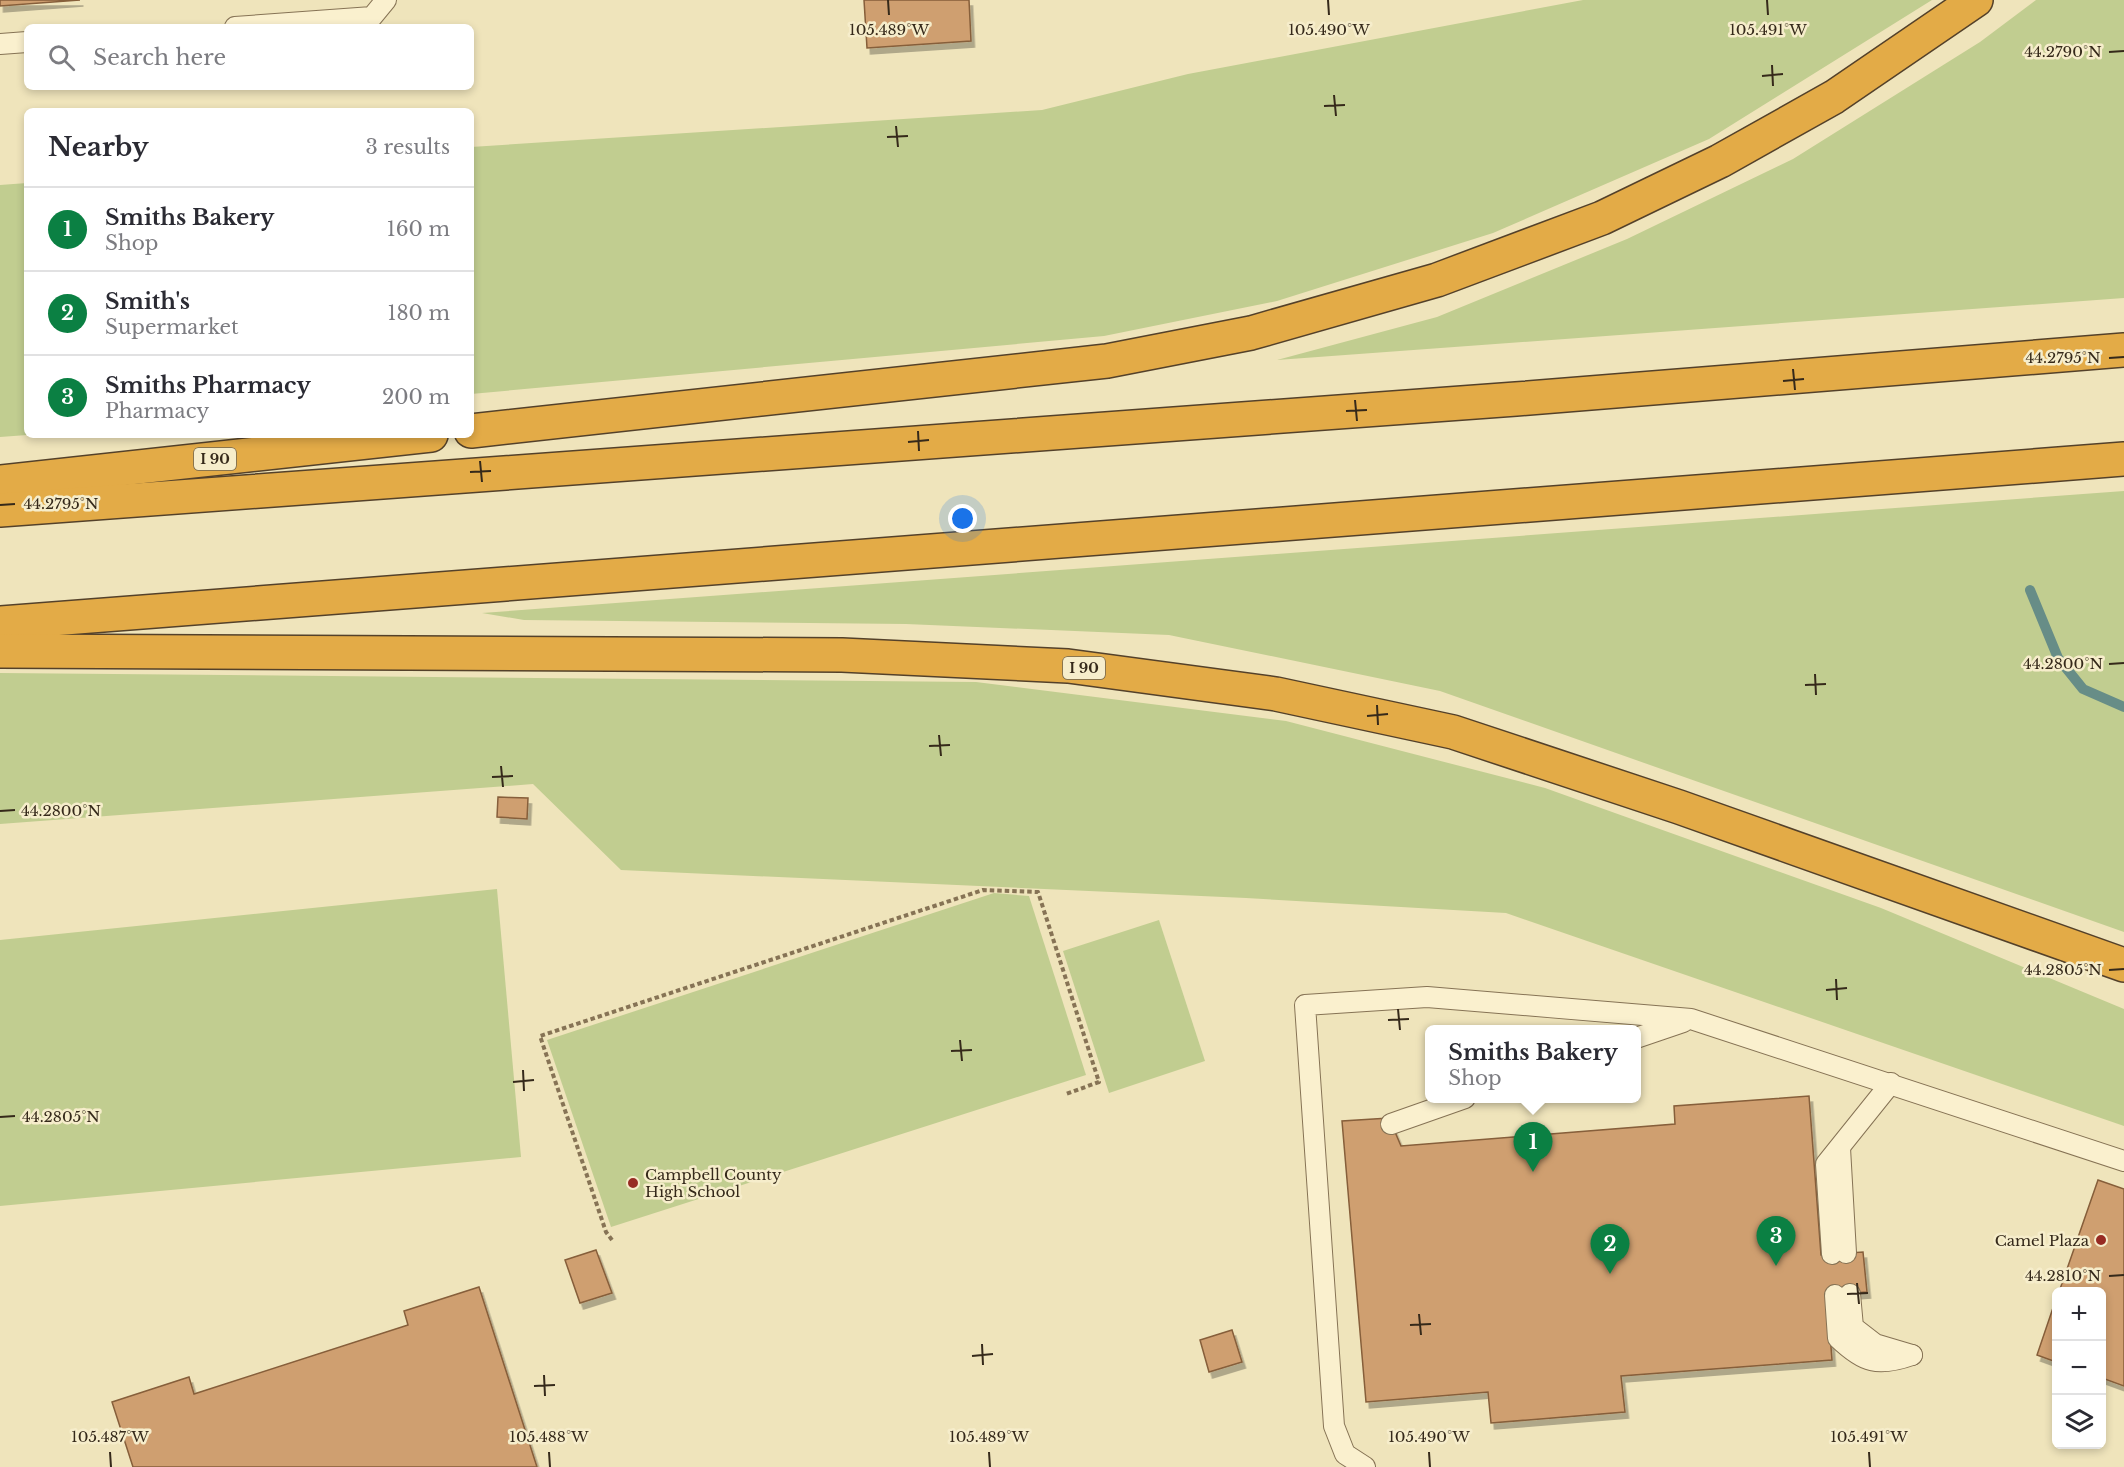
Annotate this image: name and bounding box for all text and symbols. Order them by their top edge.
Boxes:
text: 105.489°W [849,20,929,39]
text: 105.490°W [1288,20,1370,39]
text: 105.491°W [1729,20,1807,39]
search box [24,24,474,90]
icon: search [45,41,78,74]
text: 44.2790°N [2024,42,2102,61]
text: Search here [93,44,226,71]
text: Nearby [48,131,149,163]
text: 3 results [366,135,450,159]
text: Smiths Bakery [105,204,274,231]
text: 1 [63,217,72,241]
text: 160 m [387,217,450,241]
text: Shop [105,231,158,255]
text: Smith's [105,288,190,315]
text: 2 [61,301,74,325]
text: 180 m [387,301,450,325]
text: Supermarket [105,315,239,339]
text: 44.2795°N [2025,348,2101,367]
text: Smiths Pharmacy [105,372,311,399]
text: 3 [61,385,74,409]
text: 200 m [382,385,450,409]
text: Pharmacy [105,399,209,423]
road number: I 90 [194,448,236,470]
text: 44.2795°N [23,494,99,513]
your location [948,504,977,533]
text: 44.2800°N [2023,654,2103,673]
road number: I 90 [1063,657,1105,679]
text: 44.2800°N [21,801,101,820]
text: 44.2805°N [2024,960,2102,979]
popup [1425,1025,1641,1103]
text: Smiths Bakery [1448,1039,1618,1066]
text: Shop [1448,1066,1502,1090]
text: 44.2805°N [22,1107,100,1126]
pin: 1 [1514,1122,1552,1172]
place label: Campbell County High School [645,1165,782,1201]
marker: Campbell County High School [626,1176,640,1190]
pin: 3 [1756,1216,1796,1266]
pin: 2 [1590,1224,1630,1274]
place label: Camel Plaza [1995,1231,2090,1250]
marker: Camel Plaza [2094,1233,2108,1247]
text: 44.2810°N [2025,1266,2101,1285]
map controls [2052,1287,2106,1449]
button: + [2052,1287,2106,1341]
button: − [2052,1341,2106,1395]
button: layers [2052,1395,2106,1449]
text: 105.487°W [71,1427,149,1446]
text: 105.488°W [509,1427,589,1446]
text: 105.489°W [949,1427,1029,1446]
text: 105.490°W [1388,1427,1470,1446]
text: 105.491°W [1830,1427,1908,1446]

